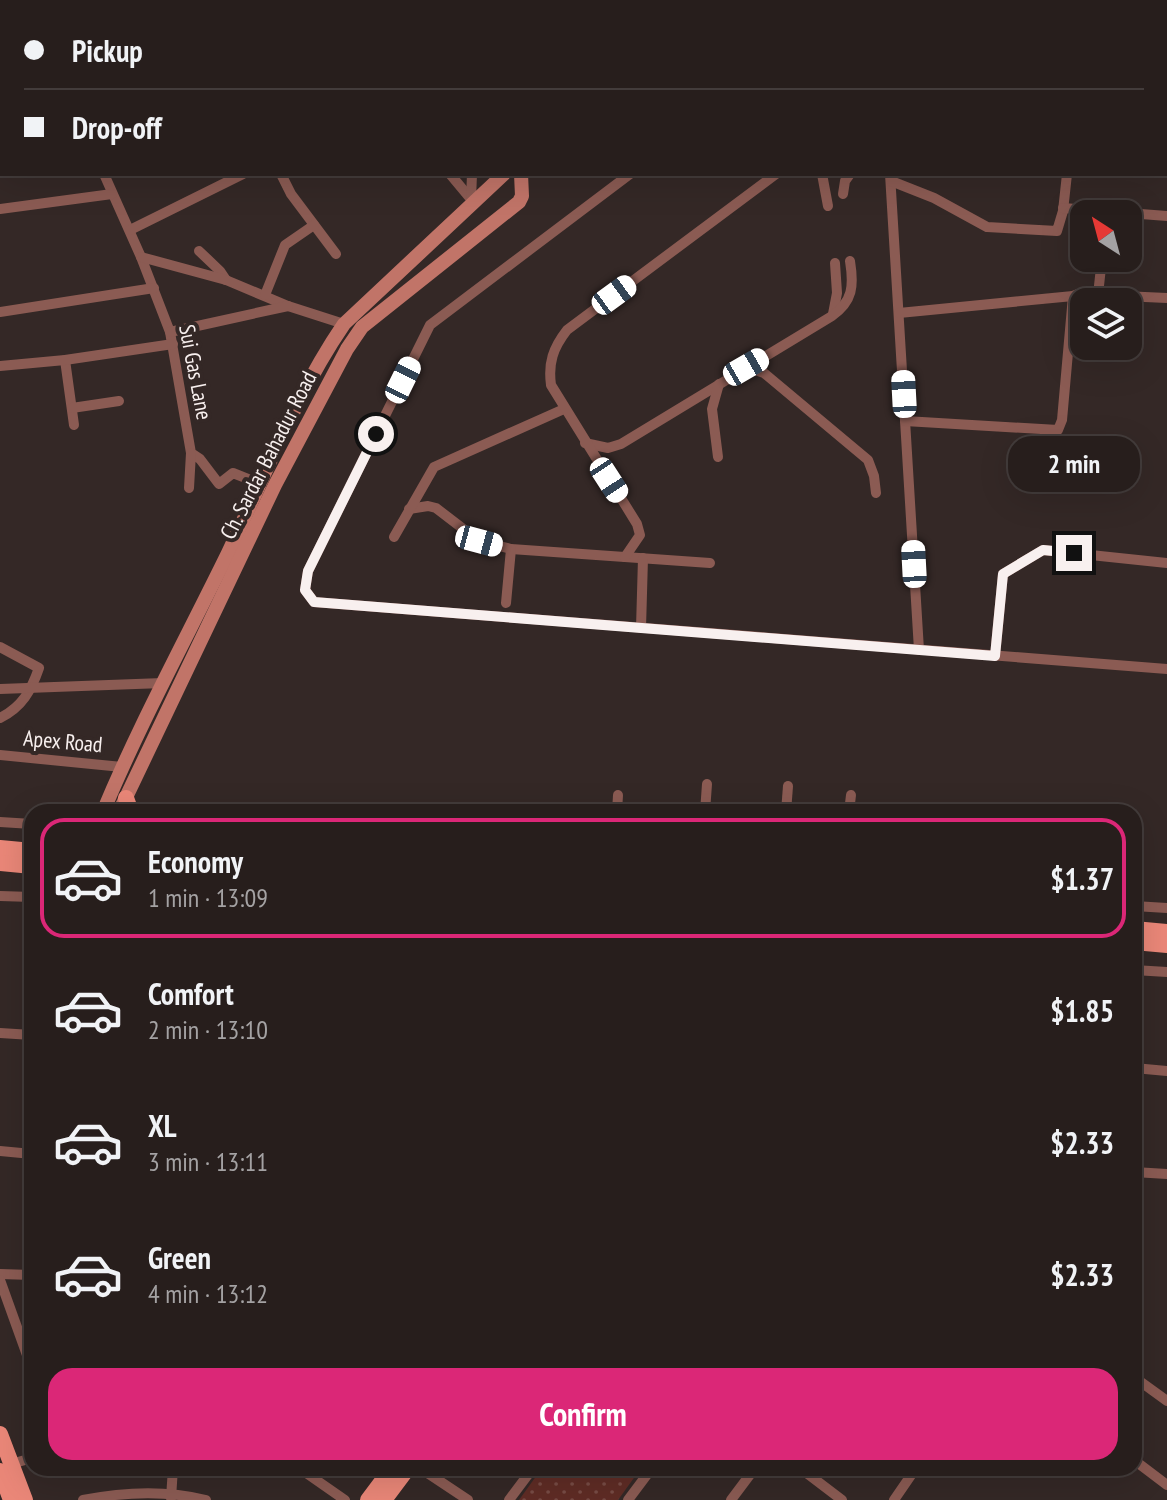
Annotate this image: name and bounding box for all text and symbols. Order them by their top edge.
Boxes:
text: Pickup [72,31,143,70]
text: Drop-off [72,108,162,147]
north arrow [1070,200,1142,272]
map controls [1070,200,1142,360]
car [588,271,640,319]
button: layers [1070,288,1142,360]
street label: Sui Gas Lane [173,322,219,422]
car [719,345,773,389]
car [382,353,424,407]
street label: Ch. Sardar Bahadur Road [214,366,322,544]
car [891,369,917,419]
route start [358,416,394,452]
callout: 2 min [1008,437,1140,493]
text: 2 min [1048,447,1100,480]
car [586,453,632,507]
car [453,523,505,559]
route end [1056,535,1092,571]
car [901,539,927,589]
street label: Apex Road [22,724,104,758]
icon: car [52,842,124,914]
text: Economy [148,842,243,881]
text: $1.37 [1050,859,1114,898]
text: 1 min · 13:09 [148,881,268,914]
icon: car [52,974,124,1046]
text: Comfort [148,974,234,1013]
text: $1.85 [1050,991,1114,1030]
text: 2 min · 13:10 [148,1013,268,1046]
icon: car [52,1106,124,1178]
text: XL [148,1106,177,1145]
text: $2.33 [1050,1123,1114,1162]
text: 3 min · 13:11 [148,1145,268,1178]
icon: car [52,1238,124,1310]
text: Green [148,1238,211,1277]
text: $2.33 [1050,1255,1114,1294]
text: 4 min · 13:12 [148,1277,268,1310]
button: Confirm [48,1368,1118,1460]

